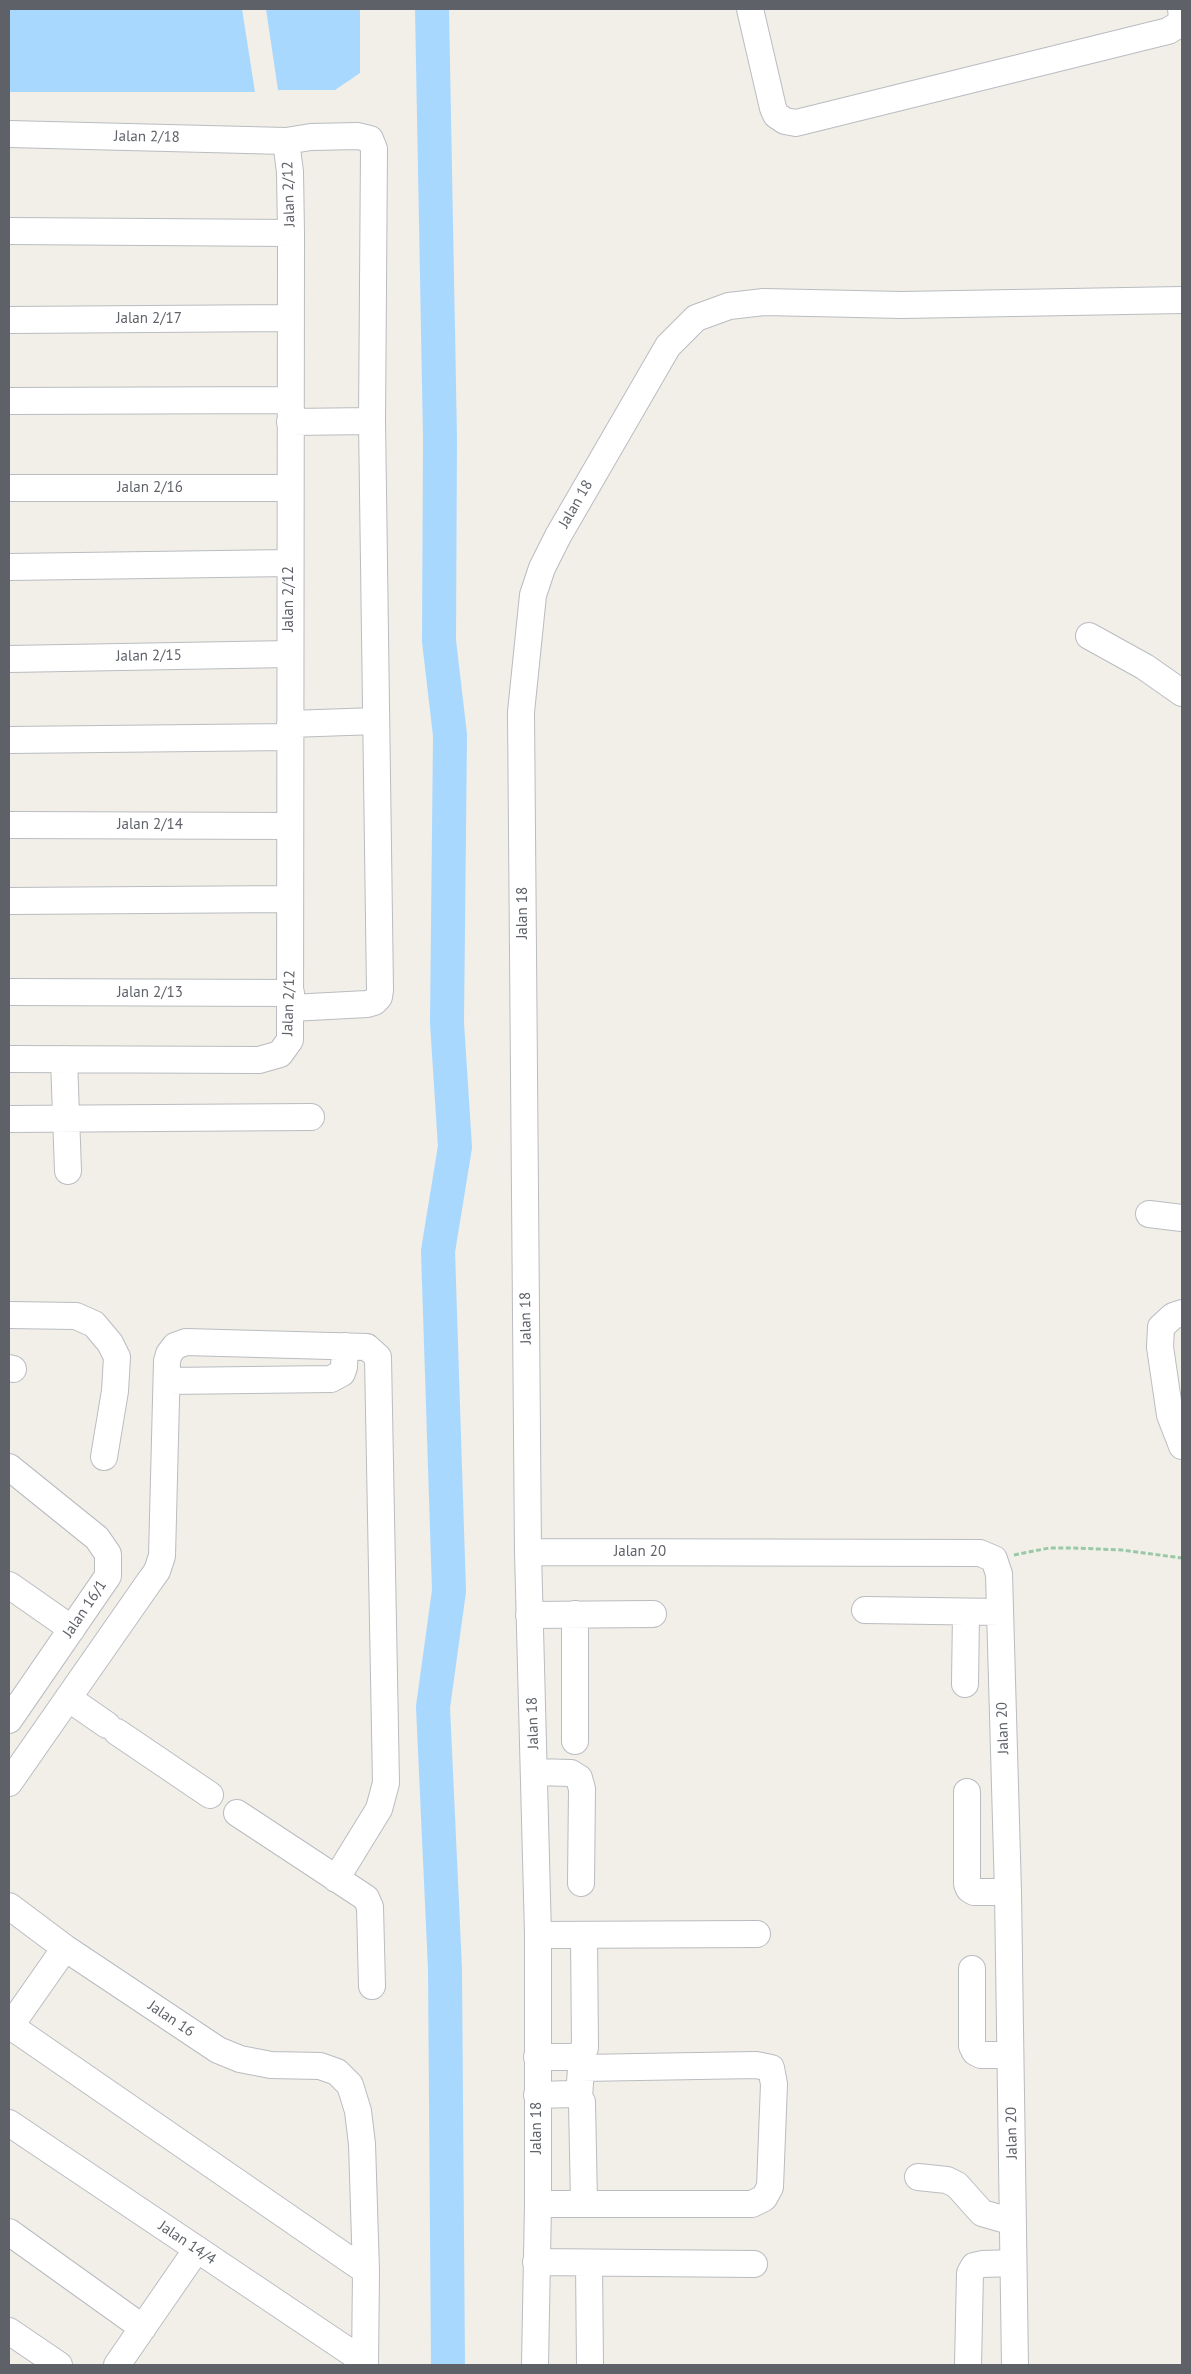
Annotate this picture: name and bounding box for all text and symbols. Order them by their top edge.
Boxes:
street label: Jalan 2/18 [114,127,180,147]
street label: Jalan 2/12 [279,161,299,227]
street label: Jalan 2/17 [116,310,182,328]
street label: Jalan 18 [555,477,597,531]
street label: Jalan 2/16 [117,479,183,497]
street label: Jalan 2/12 [280,566,298,632]
street label: Jalan 2/15 [116,646,182,666]
street label: Jalan 2/14 [117,816,183,834]
street label: Jalan 18 [514,887,532,939]
street label: Jalan 2/12 [279,970,299,1036]
street label: Jalan 2/13 [117,984,183,1002]
street label: Jalan 18 [517,1292,535,1344]
street label: Jalan 20 [614,1543,666,1561]
street label: Jalan 16/1 [59,1577,111,1641]
street label: Jalan 18 [523,1697,543,1749]
street label: Jalan 20 [993,1702,1013,1754]
street label: Jalan 16 [144,1997,198,2041]
street label: Jalan 18 [528,2102,546,2154]
street label: Jalan 20 [1003,2107,1021,2159]
street label: Jalan 14/4 [155,2217,219,2269]

